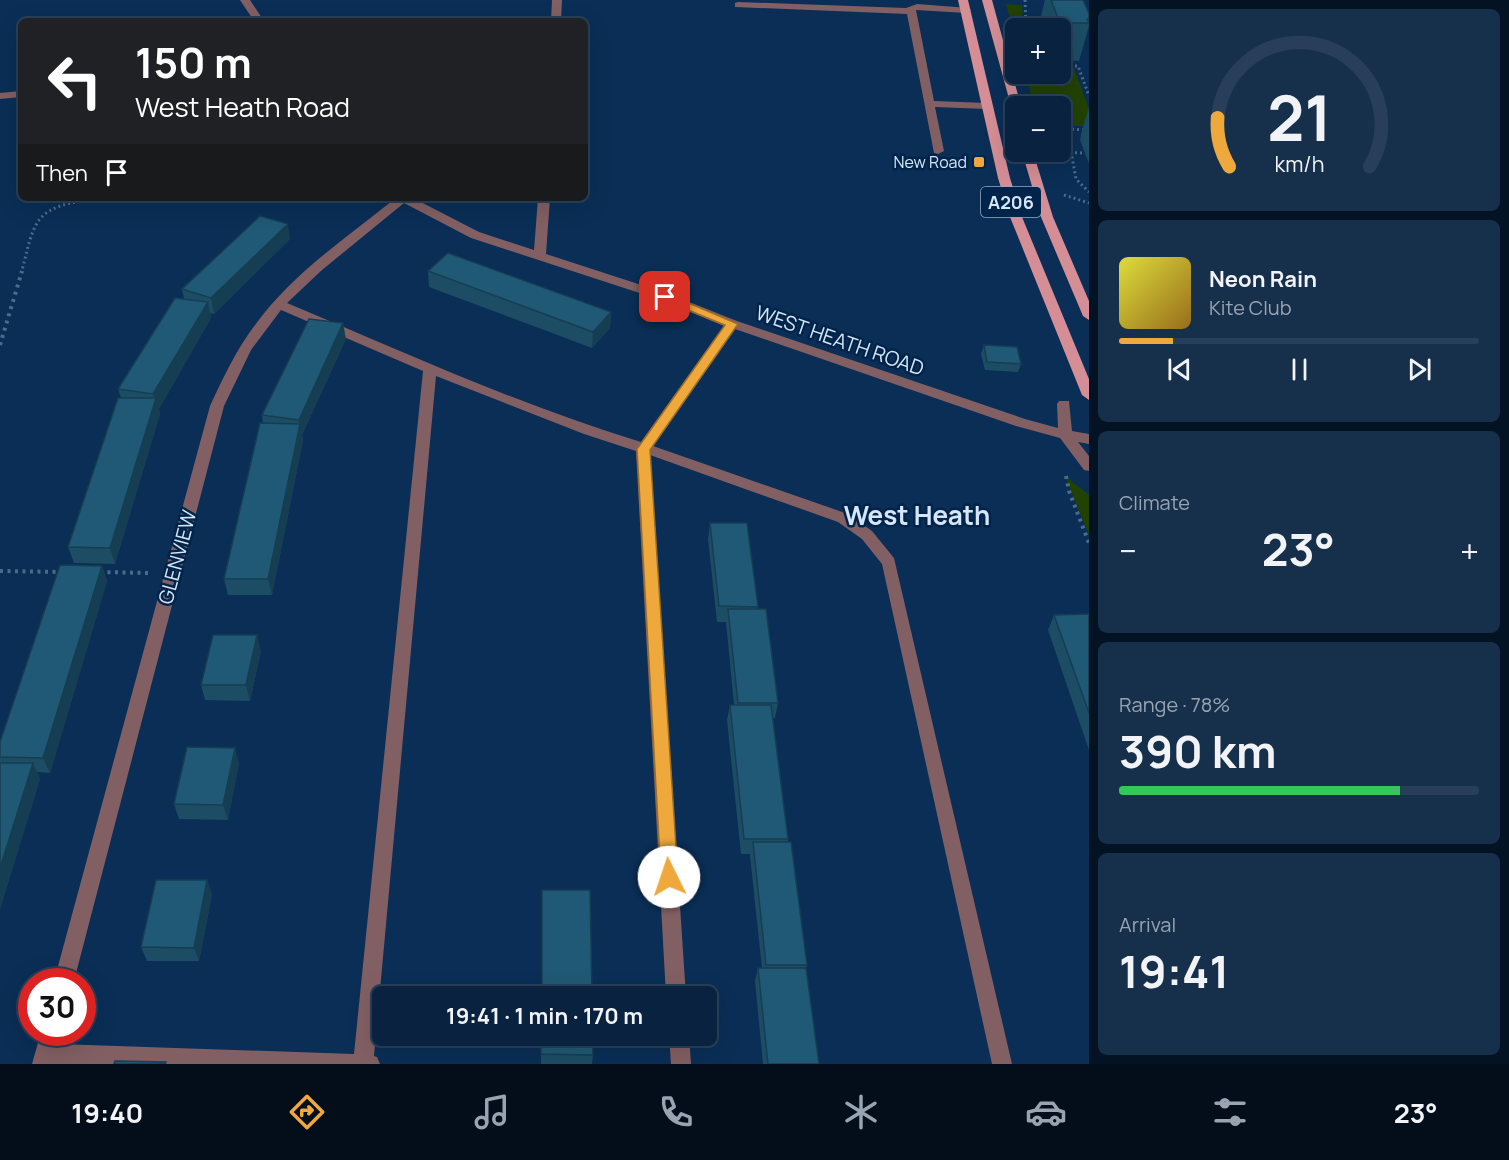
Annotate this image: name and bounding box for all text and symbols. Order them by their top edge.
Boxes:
map controls [1005,18,1071,162]
button: + [1005,18,1071,84]
text: 150 m [135,33,252,91]
icon: left [36,42,114,120]
text: 21 [1267,74,1331,160]
text: West Heath Road [135,88,350,125]
button: − [1005,96,1071,162]
text: km/h [1274,149,1324,178]
place label: New Road [894,151,967,173]
marker: New Road [972,155,986,169]
icon: arrive [100,156,133,189]
text: Then [36,158,88,188]
road number: A206 [981,187,1041,217]
text: Neon Rain [1209,264,1317,294]
pin [639,271,690,322]
icon: arrive [648,280,681,313]
text: Kite Club [1209,294,1292,321]
street label: WEST HEATH ROAD [752,299,928,381]
icon: previous [1163,353,1196,386]
icon: pause [1283,353,1316,386]
icon: next [1403,353,1436,386]
text: Climate [1119,489,1190,516]
district label: West Heath [844,497,990,533]
street label: GLENVIEW [152,507,203,607]
text: 23° [1262,518,1335,580]
text: − [1119,528,1137,573]
text: + [1460,528,1479,573]
text: Range · 78% [1119,691,1230,718]
text: 390 km [1119,720,1276,782]
position arrow [637,845,701,909]
text: Arrival [1119,911,1176,938]
text: 19:41 [1119,940,1229,1002]
speed limit sign: 30 [18,968,96,1046]
text: 19:41 · 1 min · 170 m [446,1001,643,1031]
icon: directions [286,1091,328,1133]
icon: music [471,1091,513,1133]
icon: phone [655,1091,697,1133]
icon: climate [840,1091,882,1133]
icon: car [1025,1091,1067,1133]
icon: filters [1209,1091,1251,1133]
text: 19:40 [71,1094,143,1131]
text: 23° [1394,1094,1438,1131]

